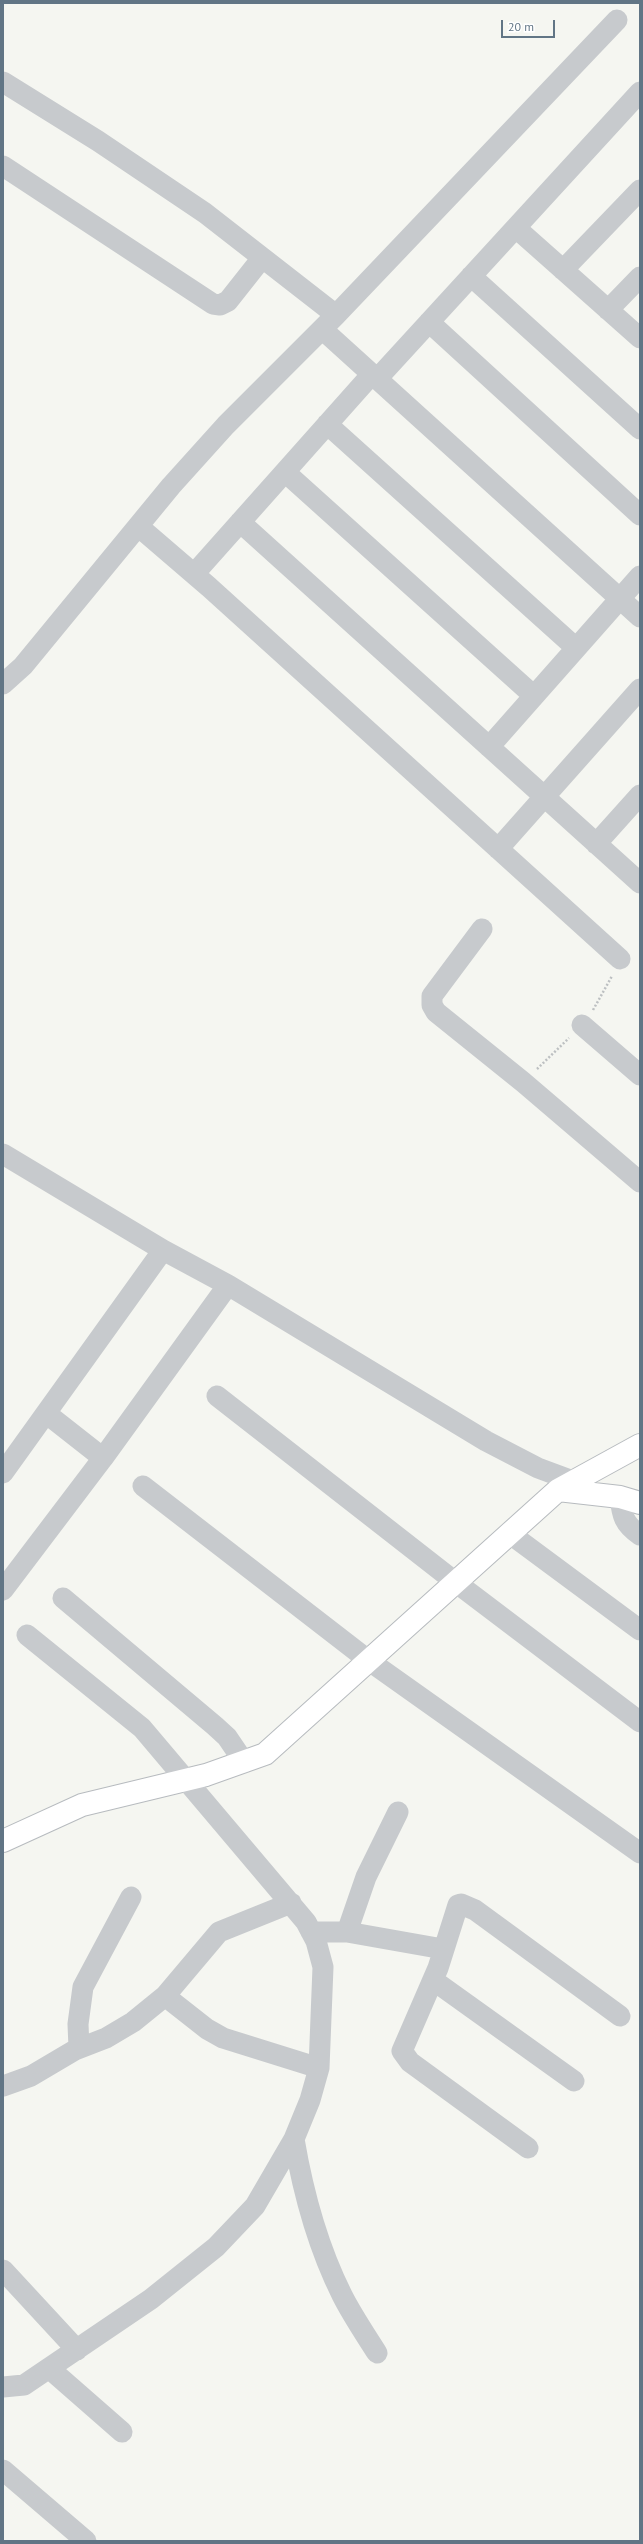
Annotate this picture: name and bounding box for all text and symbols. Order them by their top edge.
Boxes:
scale bar [503,12,557,38]
text: 20 m [508,19,534,34]

